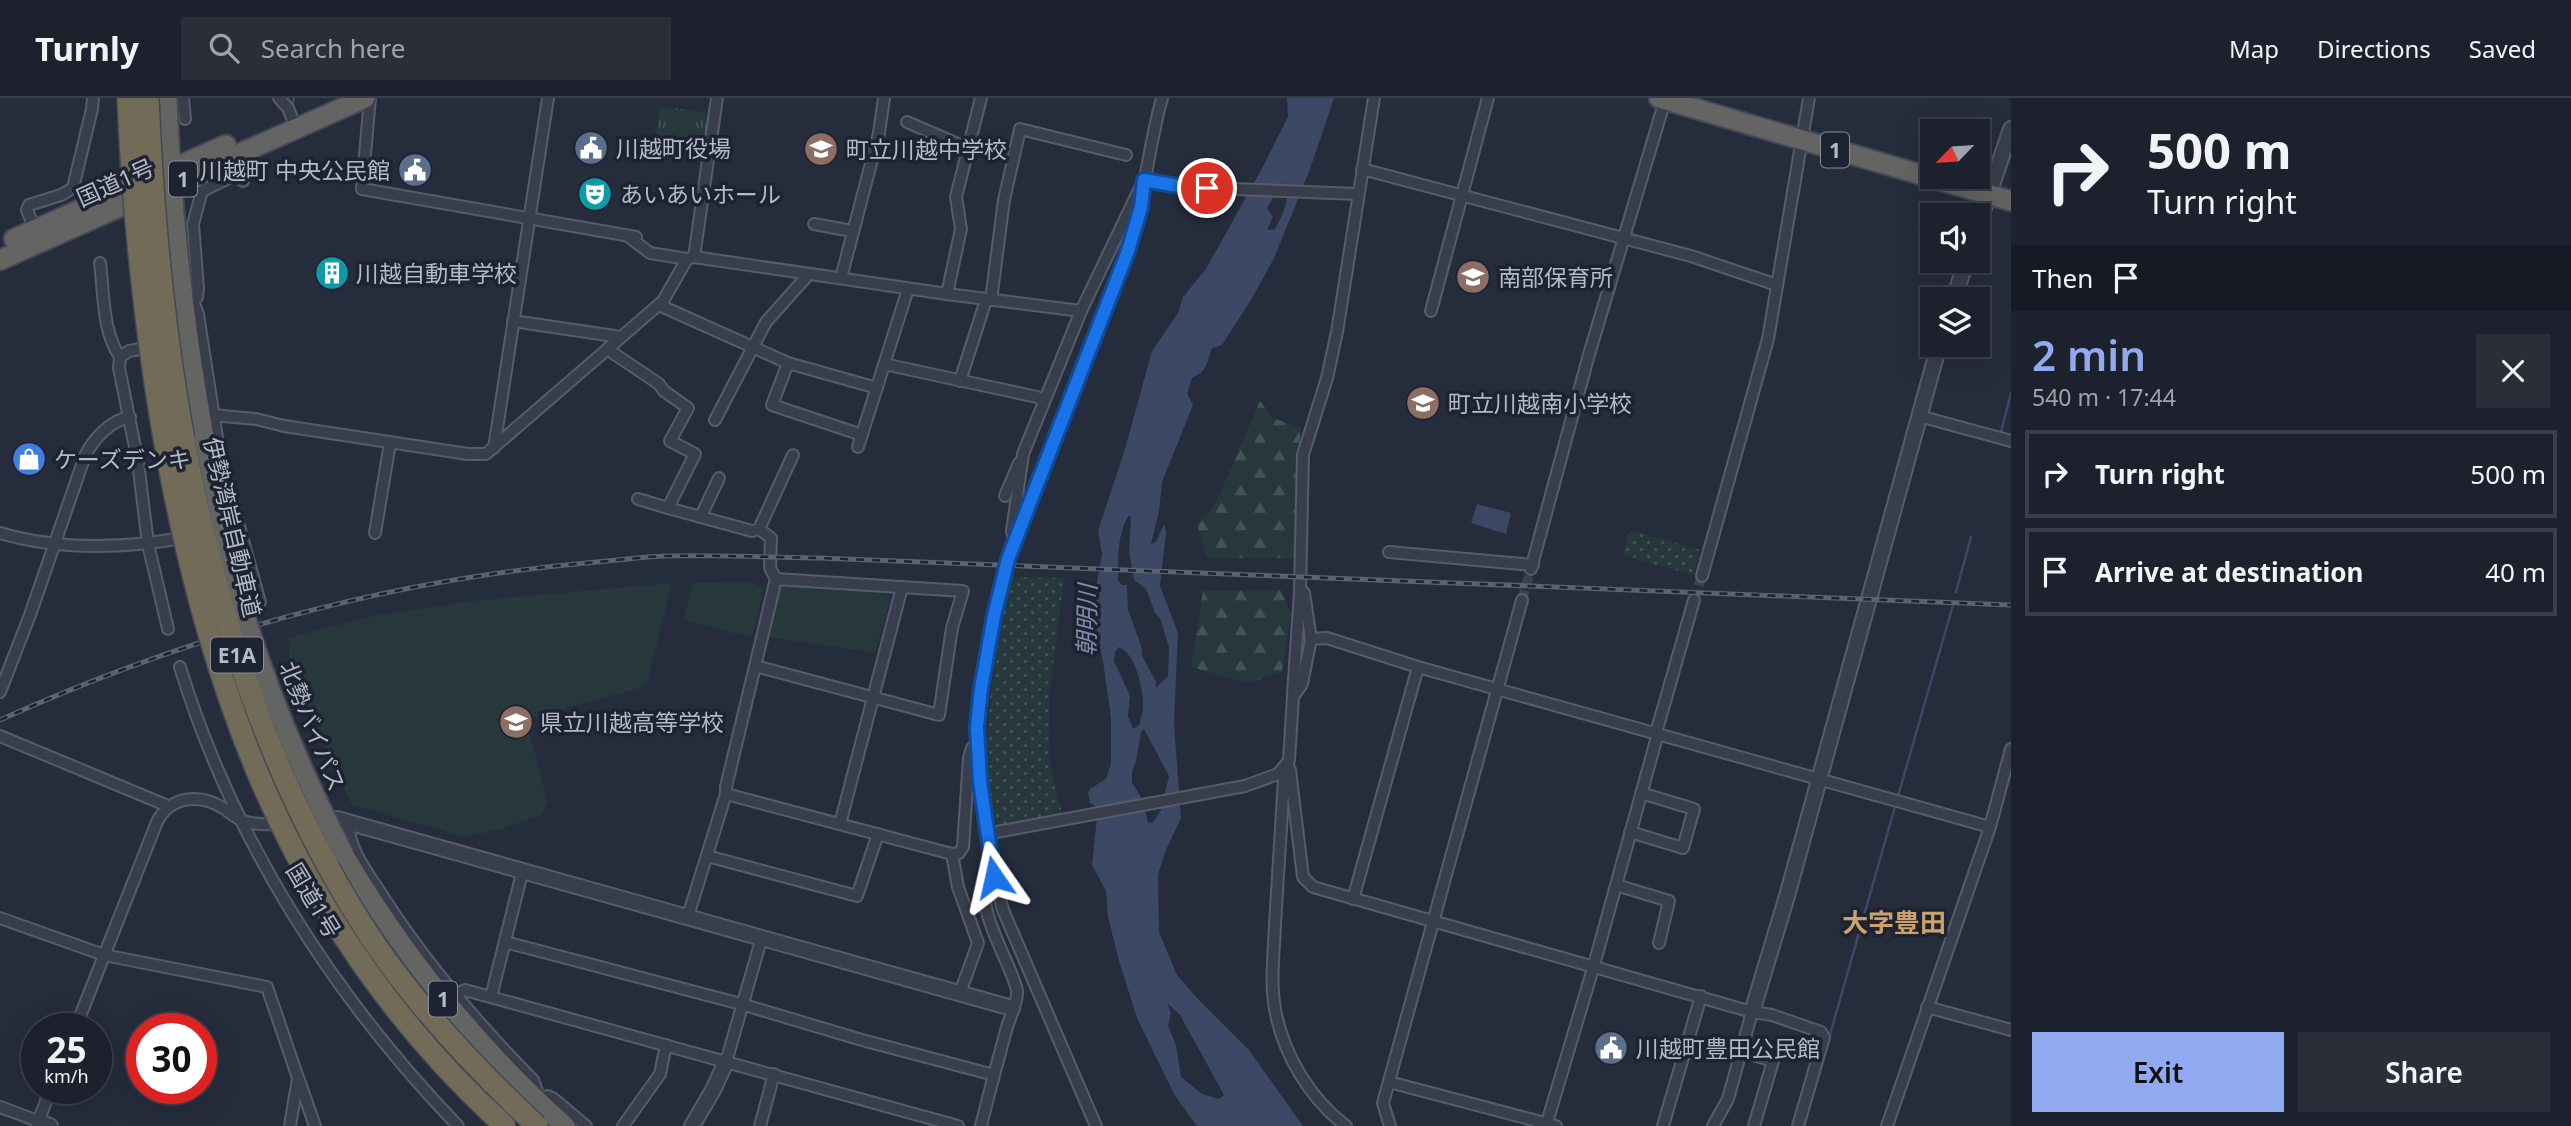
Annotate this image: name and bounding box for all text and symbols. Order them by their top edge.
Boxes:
search box [181,17,671,80]
text: Turnly [35,26,139,71]
icon: search [205,29,243,67]
text: Search here [261,30,405,66]
text: Map [2229,32,2279,65]
text: Directions [2317,32,2431,65]
text: Saved [2469,32,2536,65]
text: 500 m [2147,117,2292,183]
north arrow [1920,119,1990,189]
map controls [1920,119,1990,357]
icon: right [2032,126,2123,217]
public building icon: 川越町役場 [572,129,610,167]
school or university icon: 町立川越中学校 [802,130,840,168]
place label: 川越町役場 [616,132,731,164]
road number: 1 [1821,132,1849,168]
place label: 町立川越中学校 [846,133,1007,165]
street label: 国道1号 [71,151,159,213]
public building icon: 川越町 中央公民館 [396,151,434,189]
place label: 川越町 中央公民館 [200,154,390,186]
pin [1177,158,1237,218]
road number: 1 [169,162,197,196]
icon: arrive [1188,169,1226,207]
theatre icon: あいあいホール [576,175,614,213]
place label: あいあいホール [620,178,781,210]
text: Turn right [2147,180,2297,223]
button: sound [1920,203,1990,273]
building icon: 川越自動車学校 [313,254,351,292]
place label: 川越自動車学校 [356,257,517,289]
school or university icon: 南部保育所 [1454,258,1492,296]
icon: arrive [2107,259,2145,297]
text: Then [2032,260,2093,296]
place label: 南部保育所 [1498,261,1613,293]
button: layers [1920,287,1990,357]
text: 2 min [2032,326,2146,383]
button: close [2476,334,2550,408]
text: 540 m · 17:44 [2032,381,2176,413]
school or university icon: 町立川越南小学校 [1404,384,1442,422]
place label: 町立川越南小学校 [1448,387,1632,419]
street label: 伊勢湾岸自動車道 [197,434,269,620]
shop icon: ケーズデンキ [10,440,48,478]
place label: ケーズデンキ [54,443,191,475]
icon: right [2036,455,2074,493]
text: Turn right [2095,456,2225,492]
text: 500 m [2470,456,2546,492]
icon: arrive [2036,553,2074,591]
text: Arrive at destination [2095,554,2364,590]
text: 40 m [2485,554,2546,590]
water label: 朝明川 [1069,581,1103,656]
road number: E1A [211,638,263,672]
street label: 北勢バイパス [272,656,354,796]
school or university icon: 県立川越高等学校 [497,703,535,741]
place label: 県立川越高等学校 [540,706,724,738]
position arrow [957,840,1031,914]
street label: 国道1号 [279,857,349,943]
district label: 大字豊田 [1842,904,1946,940]
road number: 1 [429,982,457,1016]
speed limit sign: 30 [126,1013,217,1104]
text: 25 [46,1026,87,1073]
public building icon: 川越町豊田公民館 [1592,1029,1630,1067]
place label: 川越町豊田公民館 [1636,1032,1820,1064]
button: Exit [2032,1032,2284,1112]
button: Share [2298,1032,2550,1112]
text: km/h [44,1064,89,1088]

